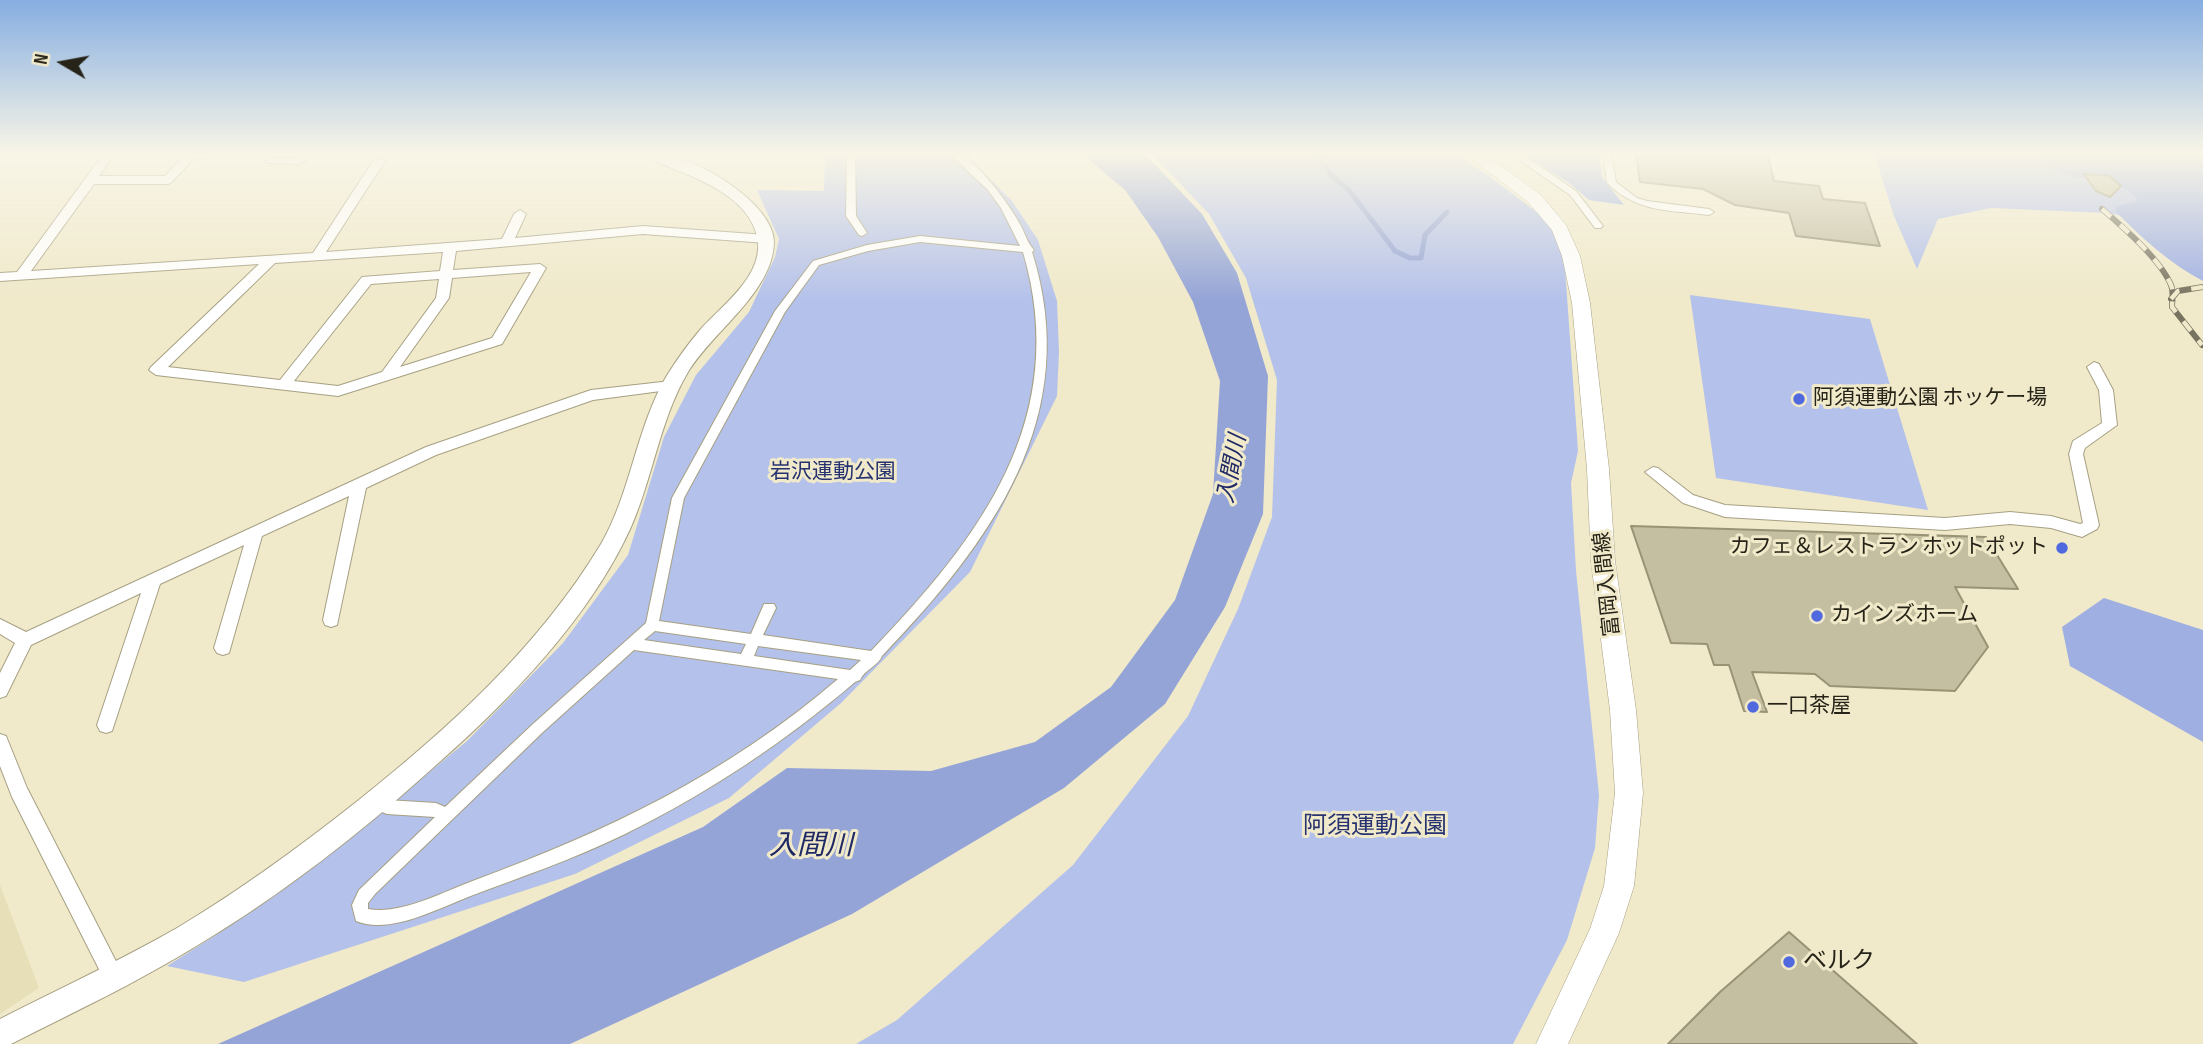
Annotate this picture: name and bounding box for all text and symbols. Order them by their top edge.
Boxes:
north arrow [28,28,98,98]
text: N [30,52,54,66]
place label: 阿須運動公園 ホッケー場 [1813,386,2047,412]
marker: 阿須運動公園 ホッケー場 [1791,391,1807,407]
water label: 入間川 [1213,433,1253,505]
park label: 岩沢運動公園 [770,460,896,486]
street label: 富岡入間線 [1590,530,1626,638]
place label: カフェ＆レストラン ホットポット [1730,535,2048,561]
marker: カフェ＆レストラン ホットポット [2054,540,2070,556]
place label: カインズホーム [1831,603,1978,629]
marker: カインズホーム [1809,608,1825,624]
place label: 一口茶屋 [1767,694,1851,720]
marker: 一口茶屋 [1745,699,1761,715]
park label: 阿須運動公園 [1303,813,1447,841]
water label: 入間川 [769,830,853,864]
place label: ベルク [1803,948,1875,976]
marker: ベルク [1781,954,1797,970]

